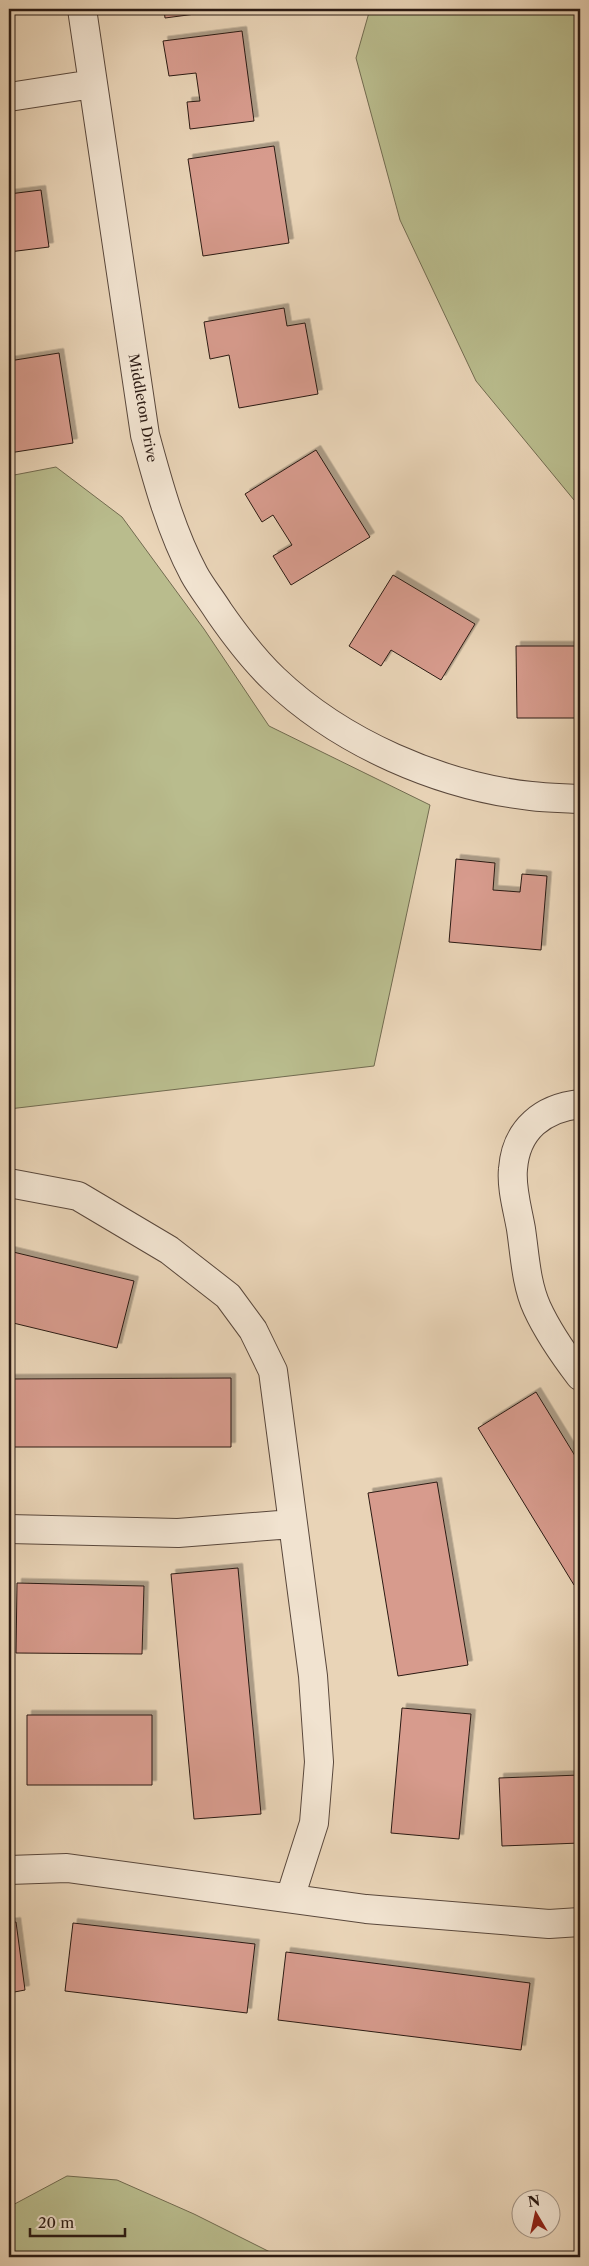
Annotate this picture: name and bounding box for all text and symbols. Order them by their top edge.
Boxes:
street label: Middleton Drive [125,352,161,464]
north arrow [512,2188,562,2238]
text: N [527,2191,541,2211]
scale bar [30,2206,125,2238]
text: 20 m [38,2213,74,2232]

